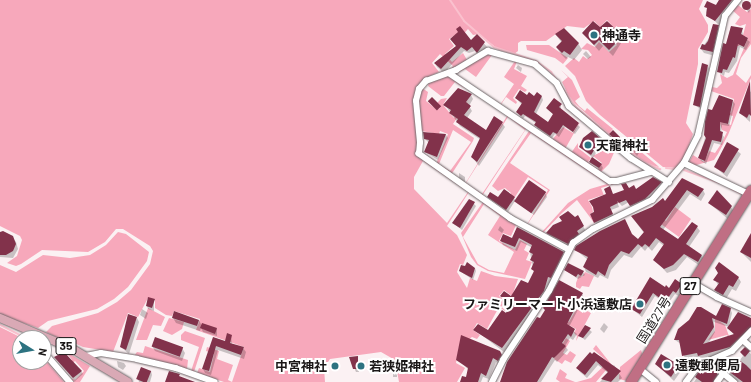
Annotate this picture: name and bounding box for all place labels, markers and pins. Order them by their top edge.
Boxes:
place label: 神通寺 [602,27,641,43]
marker: 神通寺 [589,30,599,40]
place label: 天龍神社 [596,137,648,153]
marker: 天龍神社 [583,140,593,150]
place label: ファミリーマート小浜遠敷店 [463,296,632,312]
marker: ファミリーマート小浜遠敷店 [635,299,645,309]
place label: 遠敷郵便局 [675,357,740,373]
place label: 中宮神社 [275,358,327,374]
place label: 若狭姫神社 [369,358,434,374]
marker: 遠敷郵便局 [662,360,672,370]
marker: 中宮神社 [330,361,340,371]
marker: 若狭姫神社 [356,361,366,371]

